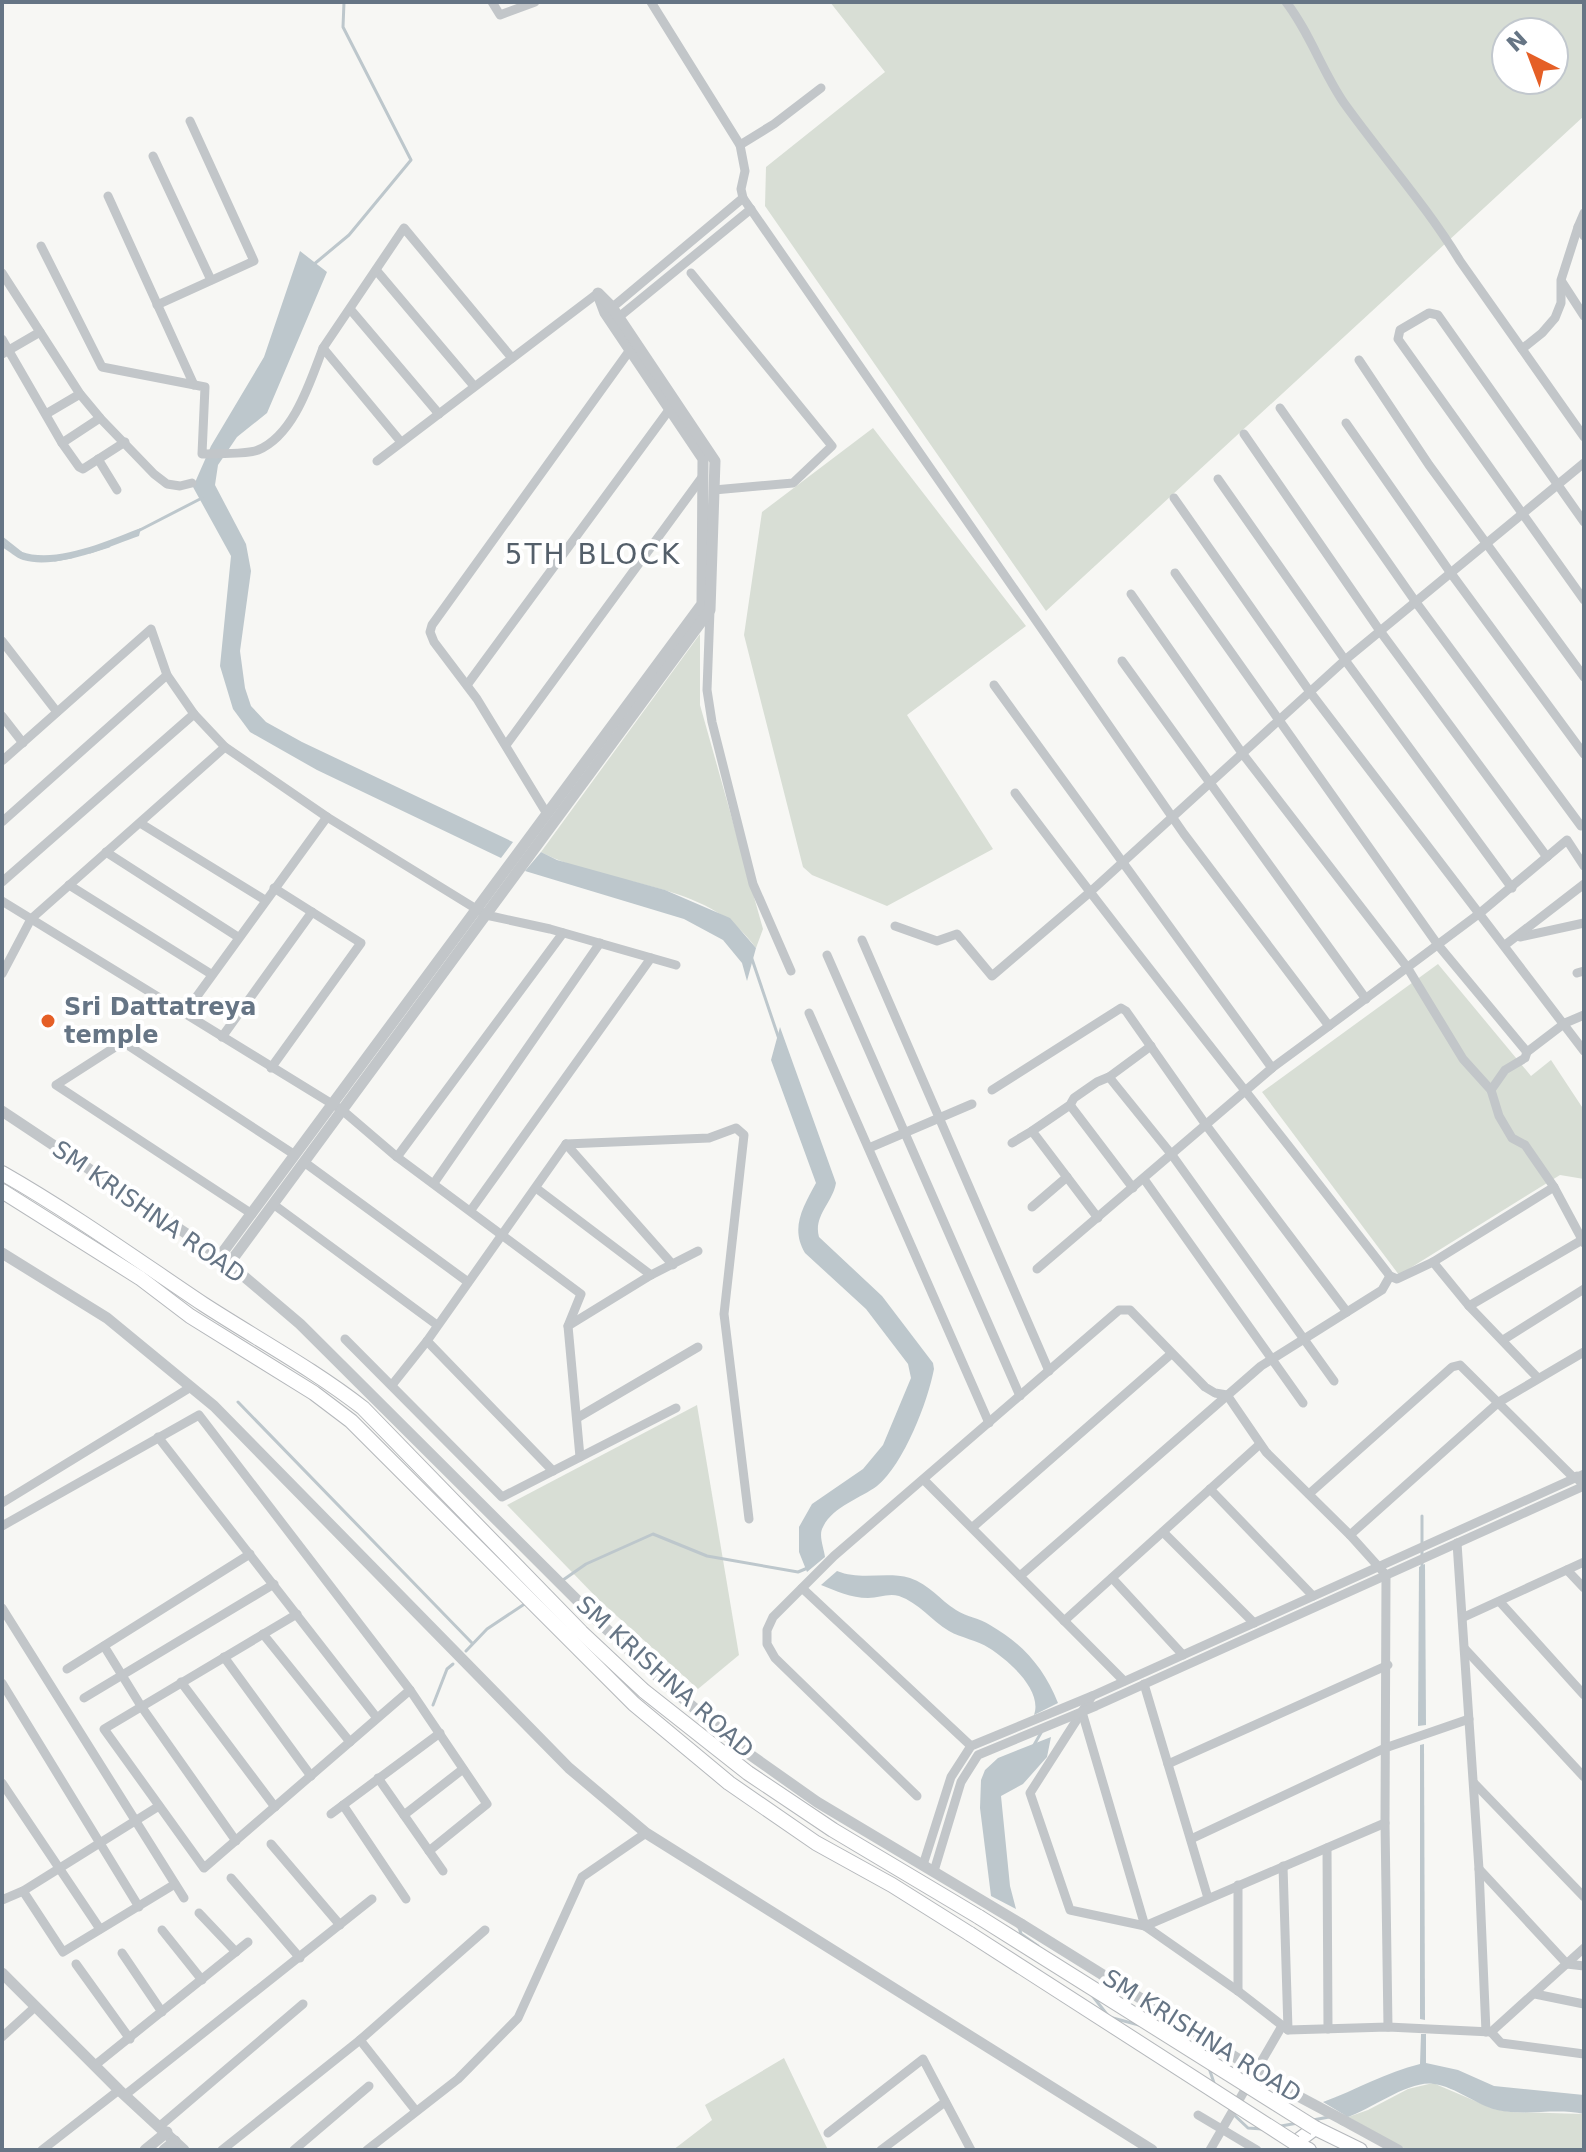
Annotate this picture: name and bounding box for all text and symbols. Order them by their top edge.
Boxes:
north arrow [1490,16,1570,96]
text: N [1502,26,1532,57]
district label: 5TH BLOCK [505,538,681,571]
place label: Sri Dattatreya temple [64,993,256,1049]
marker: Sri Dattatreya temple [39,1012,57,1030]
street label: SM KRISHNA ROAD [47,1135,251,1289]
street label: SM KRISHNA ROAD [571,1590,759,1764]
street label: SM KRISHNA ROAD [1098,1964,1306,2108]

